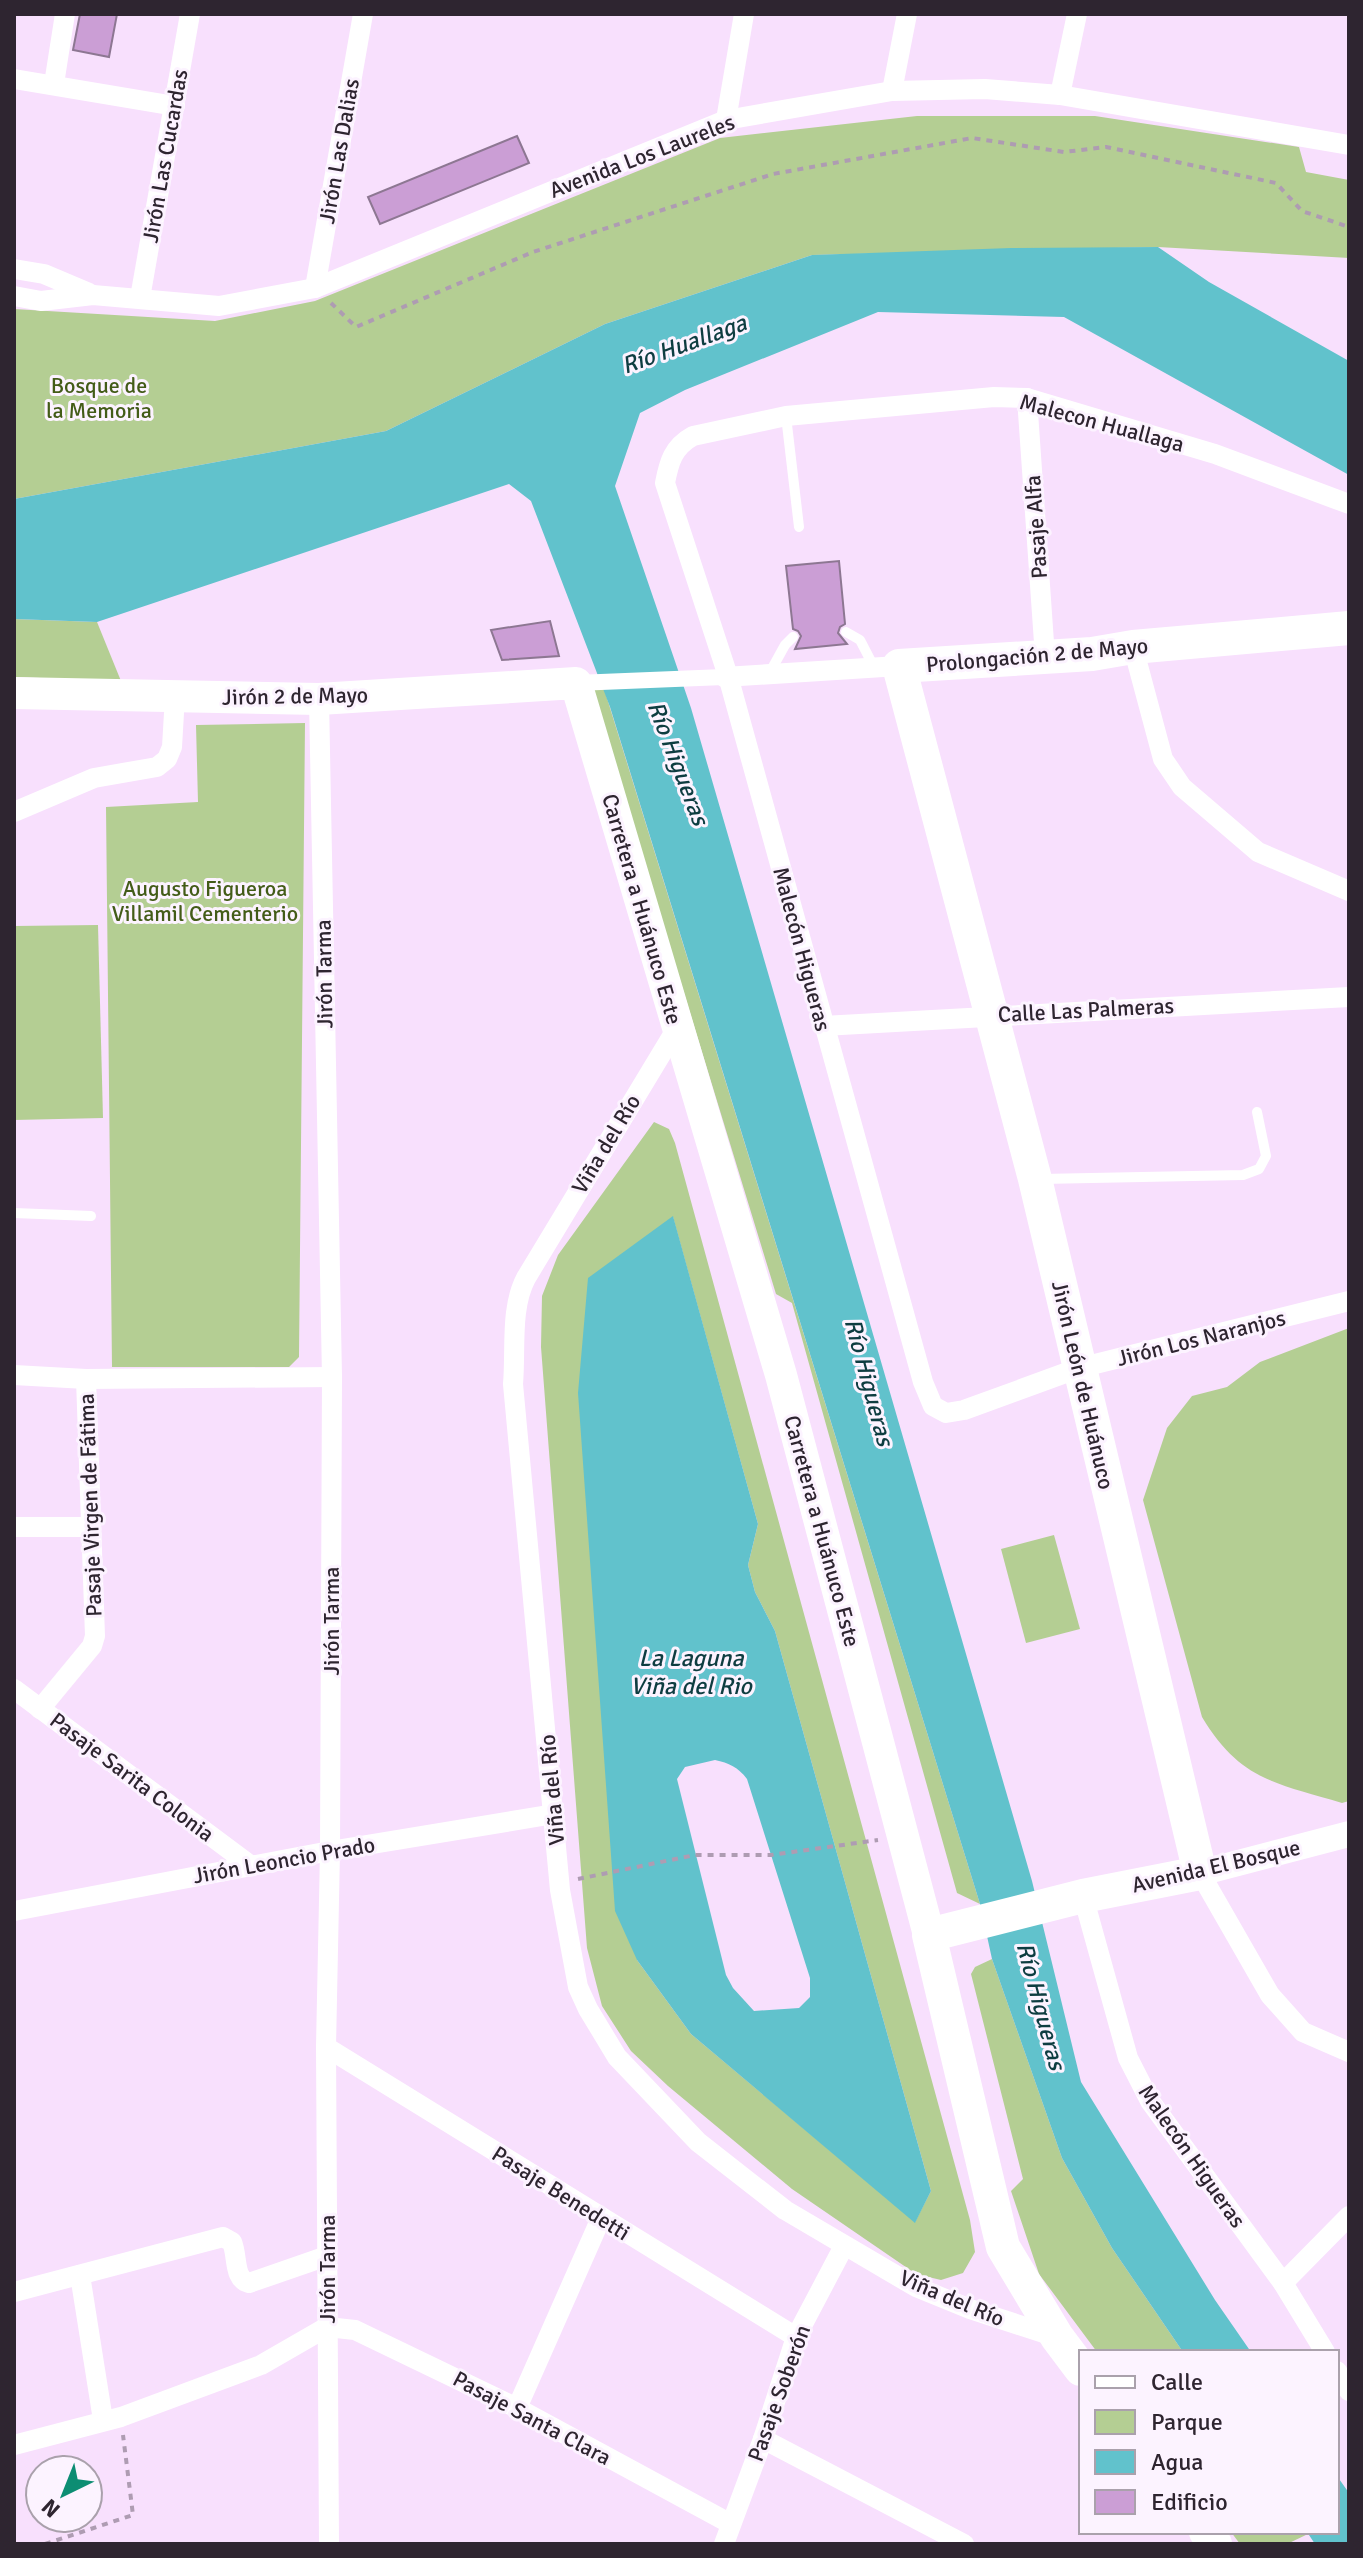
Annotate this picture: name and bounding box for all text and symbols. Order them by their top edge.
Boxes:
street label: Jirón Las Cucardas [136,67,194,245]
street label: Jirón Las Dalias [313,76,365,226]
street label: Avenida Los Laureles [546,108,738,204]
water label: Río Huallaga [617,307,751,380]
park label: Bosque de la Memoria [46,372,152,424]
street label: Malecon Huallaga [1017,388,1187,458]
street label: Pasaje Alfa [1019,474,1053,580]
street label: Prolongación 2 de Mayo [925,632,1149,678]
street label: Jirón 2 de Mayo [222,681,368,711]
water label: Río Higueras [641,697,716,832]
street label: Carretera a Huánuco Este [596,791,688,1027]
street label: Malecón Higueras [767,864,837,1034]
park label: Augusto Figueroa Villamil Cementerio [112,875,298,927]
street label: Jirón Tarma [310,919,338,1029]
street label: Calle Las Palmeras [997,992,1175,1028]
street label: Viña del Río [566,1089,646,1199]
street label: Jirón León de Huánuco [1046,1278,1120,1492]
street label: Jirón Los Naranjos [1114,1304,1288,1372]
water label: Río Higueras [838,1315,901,1451]
street label: Pasaje Virgen de Fátima [73,1393,107,1617]
street label: Carretera a Huánuco Este [778,1412,866,1650]
street label: Jirón Tarma [318,1567,345,1675]
water label: La Laguna Viña del Rio [630,1643,753,1701]
street label: Pasaje Sarita Colonia [45,1706,219,1848]
street label: Viña del Río [534,1733,570,1847]
street label: Jirón Leoncio Prado [191,1831,377,1889]
street label: Avenida El Bosque [1129,1833,1303,1899]
water label: Río Higueras [1010,1939,1073,2075]
street label: Malecón Higueras [1133,2079,1251,2233]
street label: Pasaje Benedetti [487,2140,635,2246]
street label: Jirón Tarma [314,2215,341,2323]
street label: Viña del Río [896,2264,1008,2332]
street label: Pasaje Soberón [742,2321,816,2465]
legend [1079,2350,1339,2534]
street label: Pasaje Santa Clara [448,2365,616,2471]
text: Calle [1151,2367,1203,2397]
text: Parque [1151,2407,1223,2437]
text: Agua [1151,2447,1203,2477]
north arrow [24,2454,104,2534]
text: Edificio [1151,2487,1228,2517]
text: N [36,2493,66,2523]

